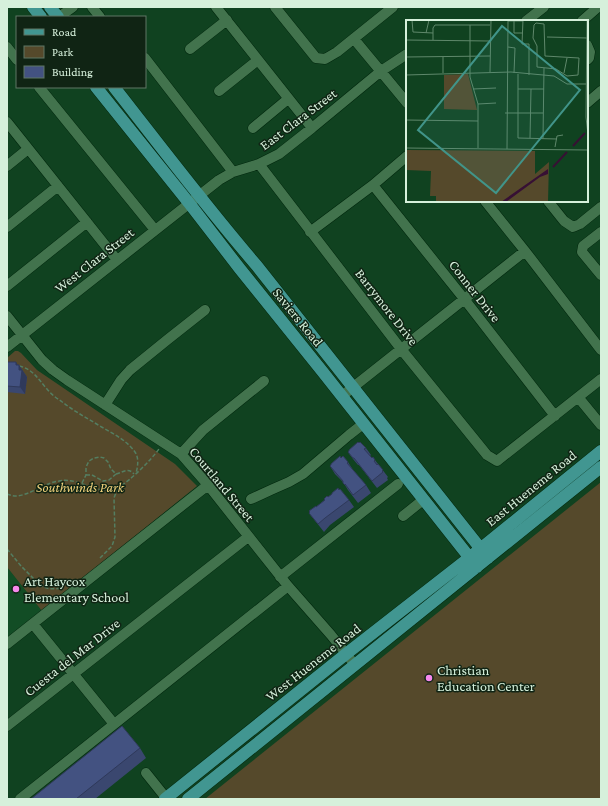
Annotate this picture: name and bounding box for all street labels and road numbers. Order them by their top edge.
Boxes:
street label: East Clara Street [256,85,340,153]
street label: West Clara Street [51,224,137,296]
street label: Conner Drive [446,257,504,325]
street label: Barrymore Drive [352,266,422,348]
street label: Saviers Road [270,285,327,350]
street label: Courtland Street [186,443,258,525]
street label: East Hueneme Road [483,446,580,529]
street label: Cuesta del Mar Drive [21,615,123,699]
street label: West Hueneme Road [262,620,364,704]

